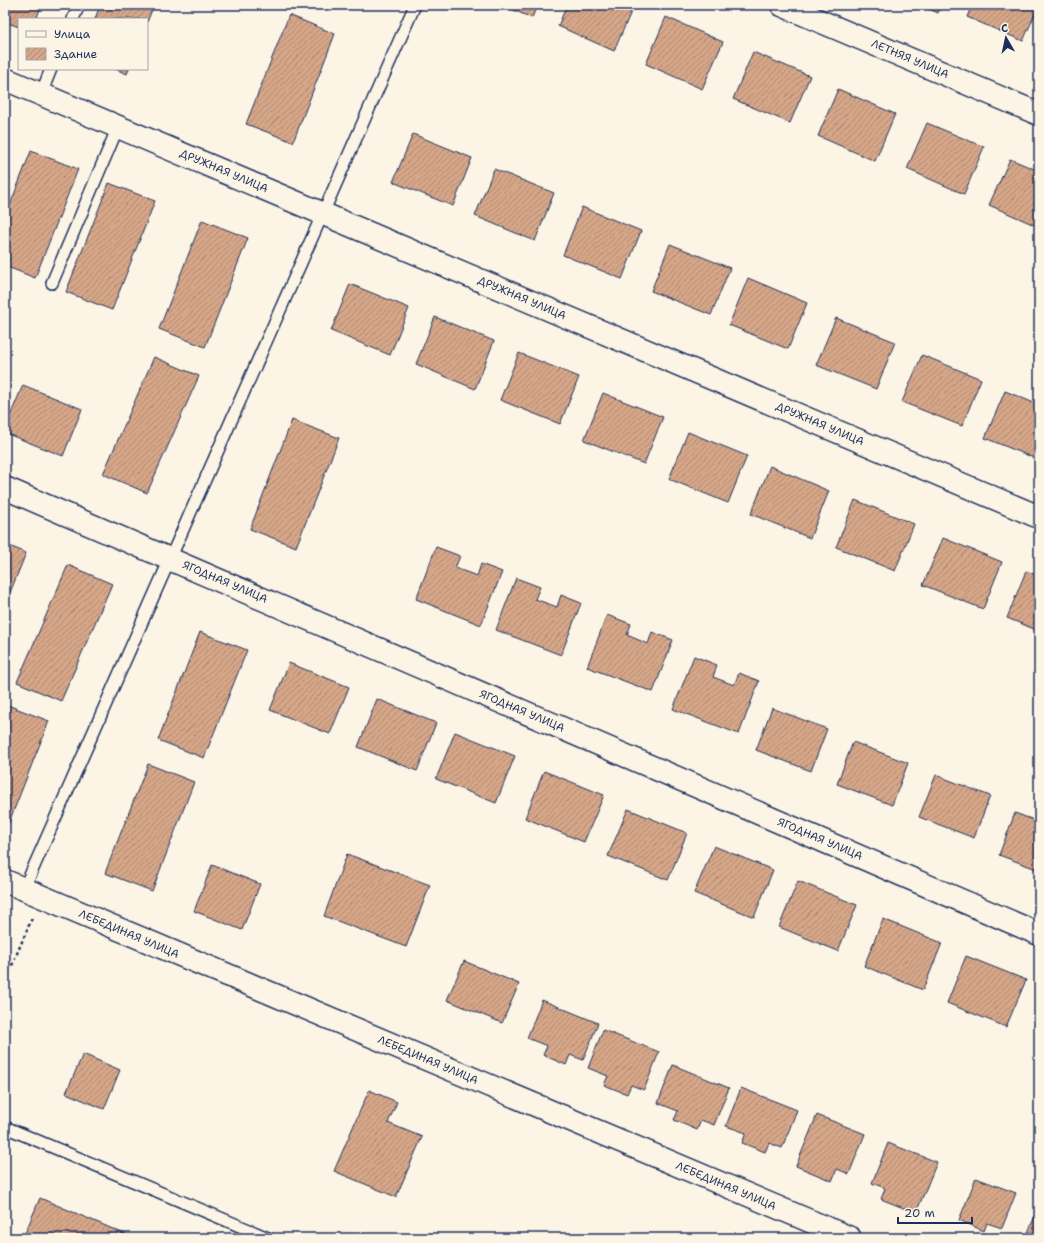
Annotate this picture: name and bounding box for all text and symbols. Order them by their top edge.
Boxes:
legend [18,18,148,70]
north arrow [986,18,1026,58]
text: С [1000,21,1009,37]
text: Улица [54,26,91,42]
street label: ЛЕТНЯЯ УЛИЦА [869,36,951,82]
text: Здание [54,46,98,62]
street label: ДРУЖНАЯ УЛИЦА [178,146,270,196]
street label: ДРУЖНАЯ УЛИЦА [476,273,568,323]
street label: ДРУЖНАЯ УЛИЦА [774,399,866,449]
street label: ЯГОДНАЯ УЛИЦА [180,557,270,607]
street label: ЯГОДНАЯ УЛИЦА [477,686,567,736]
street label: ЯГОДНАЯ УЛИЦА [775,814,865,864]
street label: ЛЕБЕДИНАЯ УЛИЦА [77,906,181,962]
street label: ЛЕБЕДИНАЯ УЛИЦА [376,1032,480,1088]
street label: ЛЕБЕДИНАЯ УЛИЦА [674,1158,778,1214]
scale bar [898,1199,972,1225]
text: 20 m [904,1205,935,1221]

